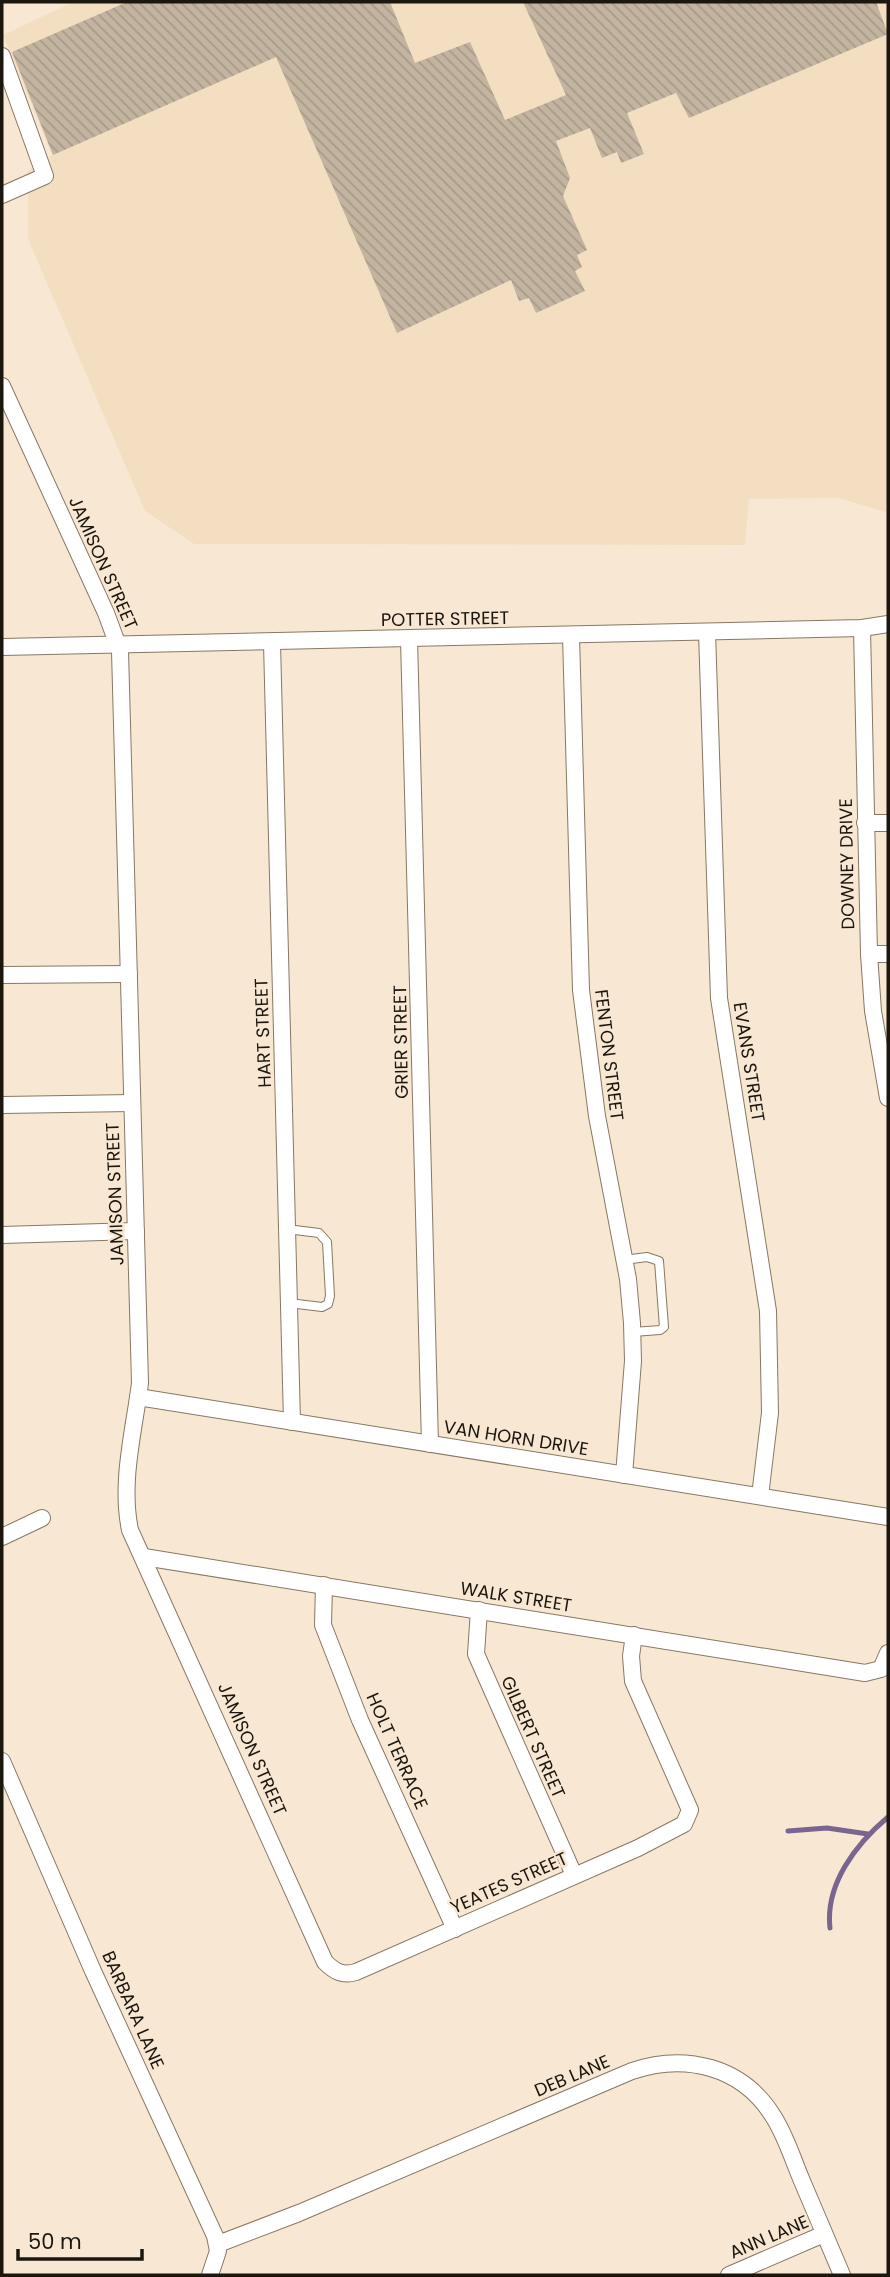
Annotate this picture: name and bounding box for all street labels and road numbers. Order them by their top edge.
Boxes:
street label: JAMISON STREET [63,492,144,634]
street label: POTTER STREET [381,605,510,632]
street label: DOWNEY DRIVE [833,798,860,930]
street label: HART STREET [248,978,277,1088]
street label: GRIER STREET [387,985,414,1099]
street label: FENTON STREET [589,988,630,1122]
street label: EVANS STREET [728,1000,771,1124]
street label: JAMISON STREET [99,1122,129,1266]
street label: VAN HORN DRIVE [442,1414,590,1461]
street label: WALK STREET [459,1575,574,1618]
street label: GILBERT STREET [495,1672,572,1802]
street label: JAMISON STREET [212,1678,293,1820]
street label: HOLT TERRACE [361,1689,434,1813]
street label: YEATES STREET [446,1845,572,1920]
street label: BARBARA LANE [96,1947,171,2073]
street label: DEB LANE [530,2048,613,2103]
street label: ANN LANE [725,2209,812,2264]

